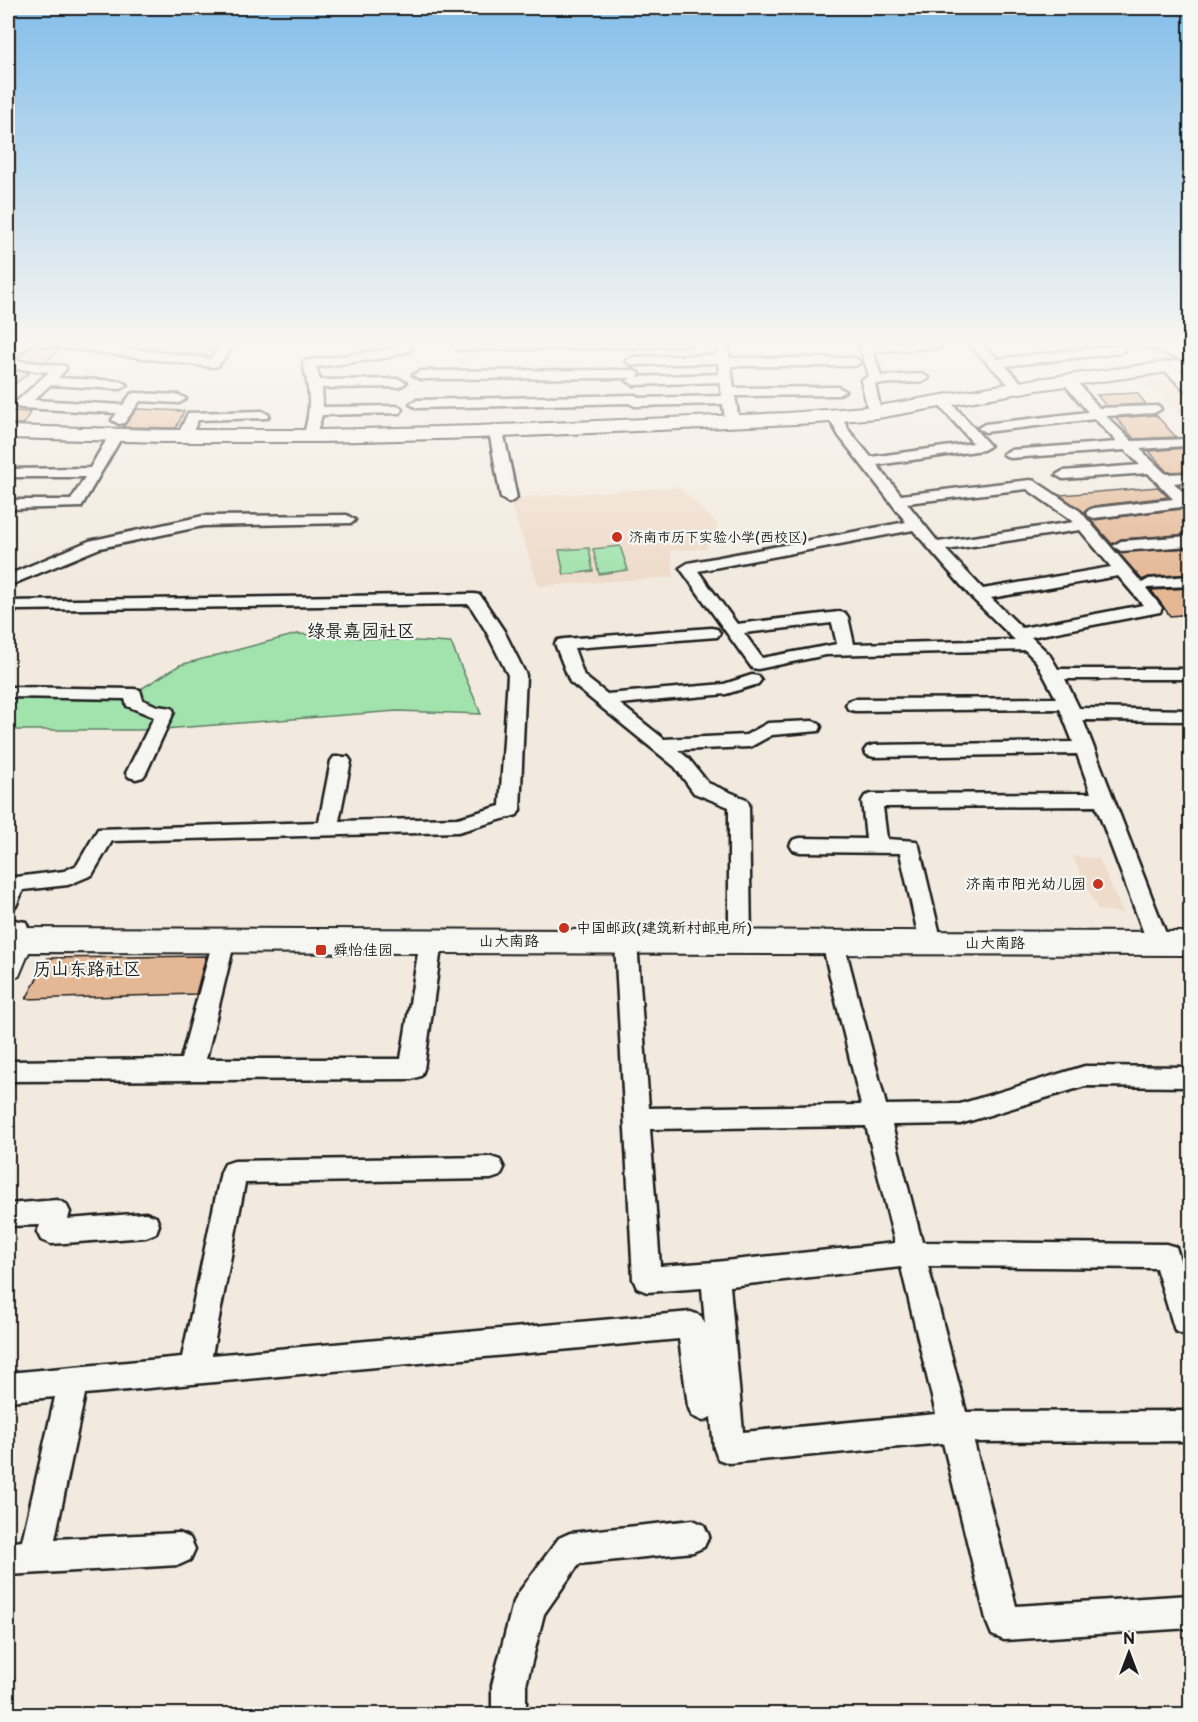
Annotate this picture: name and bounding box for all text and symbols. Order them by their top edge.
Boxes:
place label: 济南市历下实验小学(西校区) [629,529,807,546]
marker: 济南市历下实验小学(西校区) [610,530,624,544]
district label: 绿景嘉园社区 [307,621,415,642]
place label: 济南市阳光幼儿园 [966,875,1086,894]
marker: 济南市阳光幼儿园 [1091,877,1105,891]
place label: 中国邮政(建筑新村邮电所) [576,919,752,938]
marker: 中国邮政(建筑新村邮电所) [557,921,571,935]
street label: 山大南路 [479,932,539,951]
street label: 山大南路 [965,934,1025,953]
place label: 舜怡佳园 [333,941,393,960]
marker: 舜怡佳园 [314,943,328,957]
district label: 历山东路社区 [33,959,141,980]
north arrow [1099,1623,1159,1683]
text: N [1123,1630,1135,1649]

